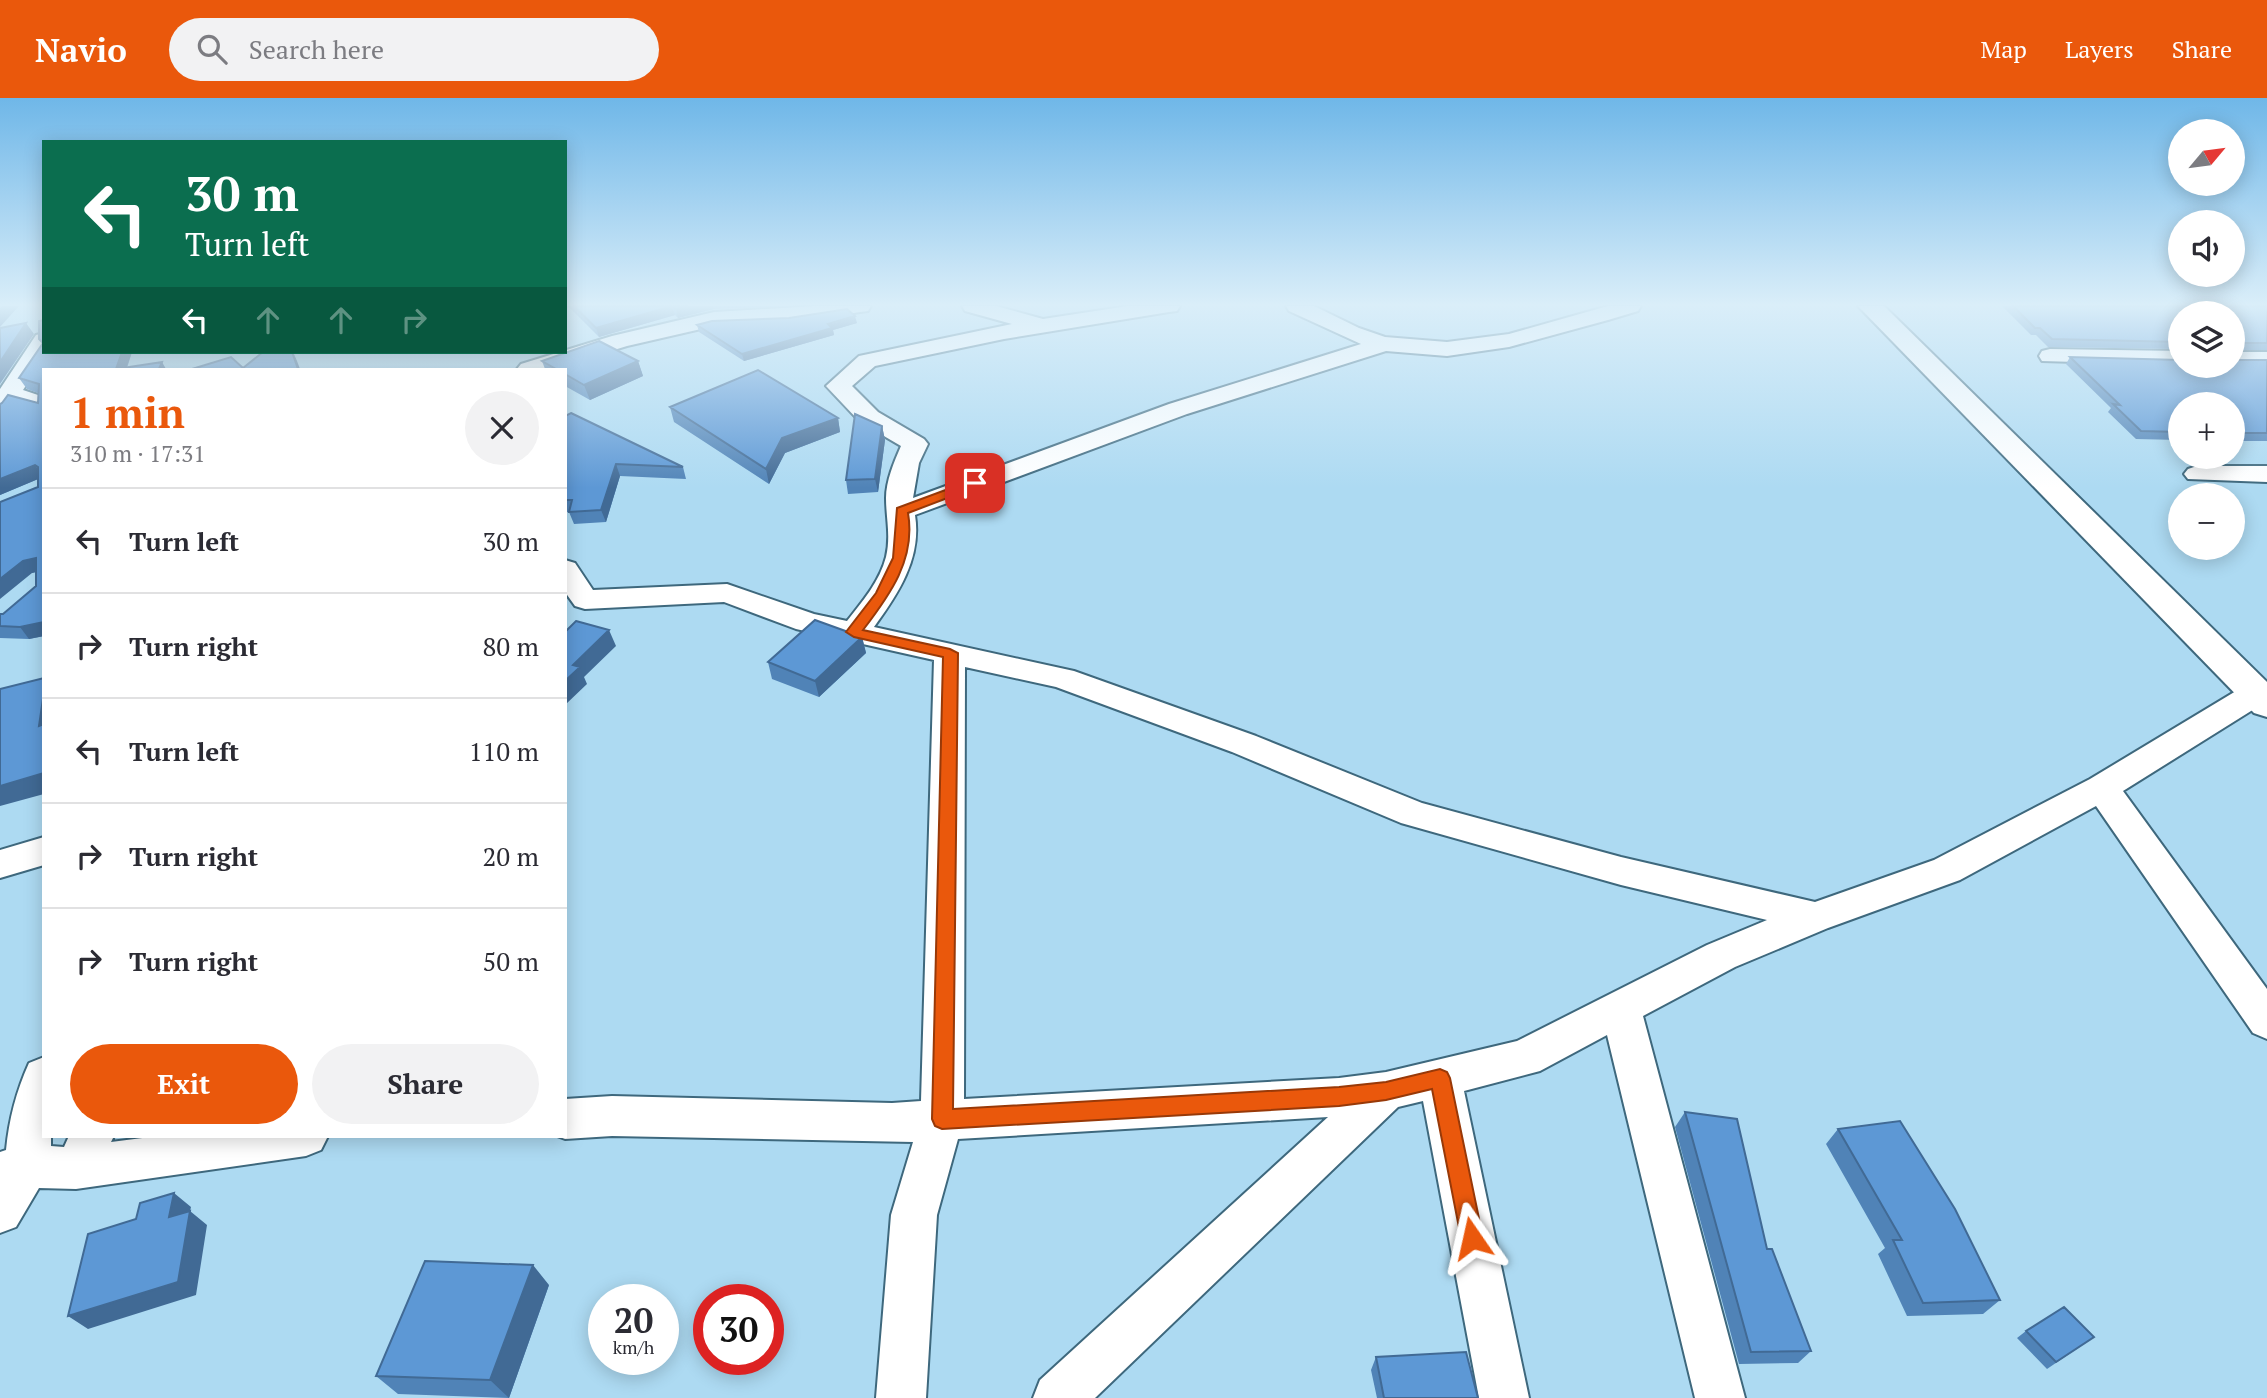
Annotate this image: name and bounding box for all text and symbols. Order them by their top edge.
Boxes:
search box [169,18,659,81]
text: Navio [35,28,127,71]
icon: search [193,30,231,68]
text: Search here [249,32,384,66]
text: Map [1980,33,2027,65]
text: Layers [2065,33,2134,65]
text: Share [2172,33,2232,65]
north arrow [2168,119,2245,196]
map controls [2168,119,2245,560]
text: 30 m [185,160,299,225]
icon: left [70,168,161,259]
button: sound [2168,210,2245,287]
text: Turn left [185,223,309,265]
icon: left [176,301,214,339]
icon: ahead [249,301,287,339]
icon: ahead [322,301,360,339]
icon: right [395,301,433,339]
button: layers [2168,301,2245,378]
text: 1 min [70,384,185,440]
button: close [465,391,539,465]
button: + [2168,392,2245,469]
text: 310 m · 17:31 [70,438,205,469]
pin [945,453,1005,513]
icon: arrive [956,464,994,502]
button: − [2168,483,2245,560]
icon: left [70,522,108,560]
text: Turn left [129,524,239,558]
text: 30 m [483,524,539,558]
icon: right [70,627,108,665]
text: Turn right [129,629,258,663]
text: 80 m [483,629,539,663]
icon: left [70,732,108,770]
text: Turn left [129,734,239,768]
text: 110 m [469,734,539,768]
icon: right [70,837,108,875]
text: Turn right [129,839,258,873]
text: 20 m [483,839,539,873]
icon: right [70,942,108,980]
text: Turn right [129,944,258,978]
text: 50 m [483,944,539,978]
button: Exit [70,1044,298,1124]
button: Share [312,1044,539,1124]
position arrow [1435,1201,1509,1275]
speed limit sign: 30 [693,1284,784,1375]
text: 20 [614,1297,653,1343]
text: km/h [613,1335,654,1359]

